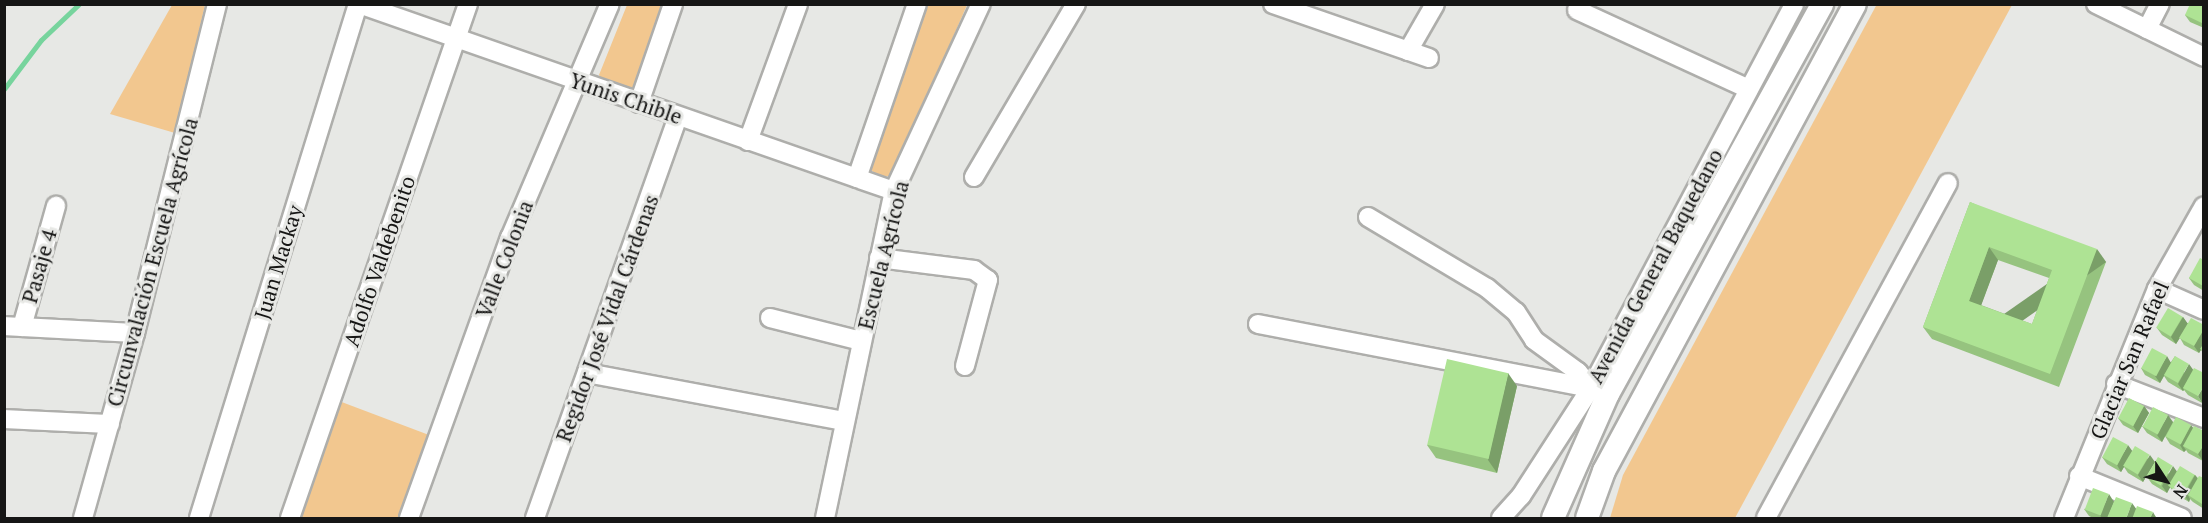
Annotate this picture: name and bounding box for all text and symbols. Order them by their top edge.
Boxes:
street label: Yunis Chible [566,67,686,129]
street label: Circunvalación Escuela Agrícola [101,115,203,409]
street label: Avenida General Baquedano [1582,144,1728,388]
street label: Adolfo Valdebenito [338,172,420,350]
street label: Escuela Agrícola [852,178,914,332]
street label: Regidor José Vidal Cárdenas [550,191,664,445]
street label: Valle Colonia [470,197,538,321]
street label: Juan Mackay [249,202,307,322]
street label: Pasaje 4 [16,226,62,306]
street label: Glaciar San Rafael [2084,277,2174,443]
north arrow [2136,451,2196,511]
text: N [2168,480,2193,503]

